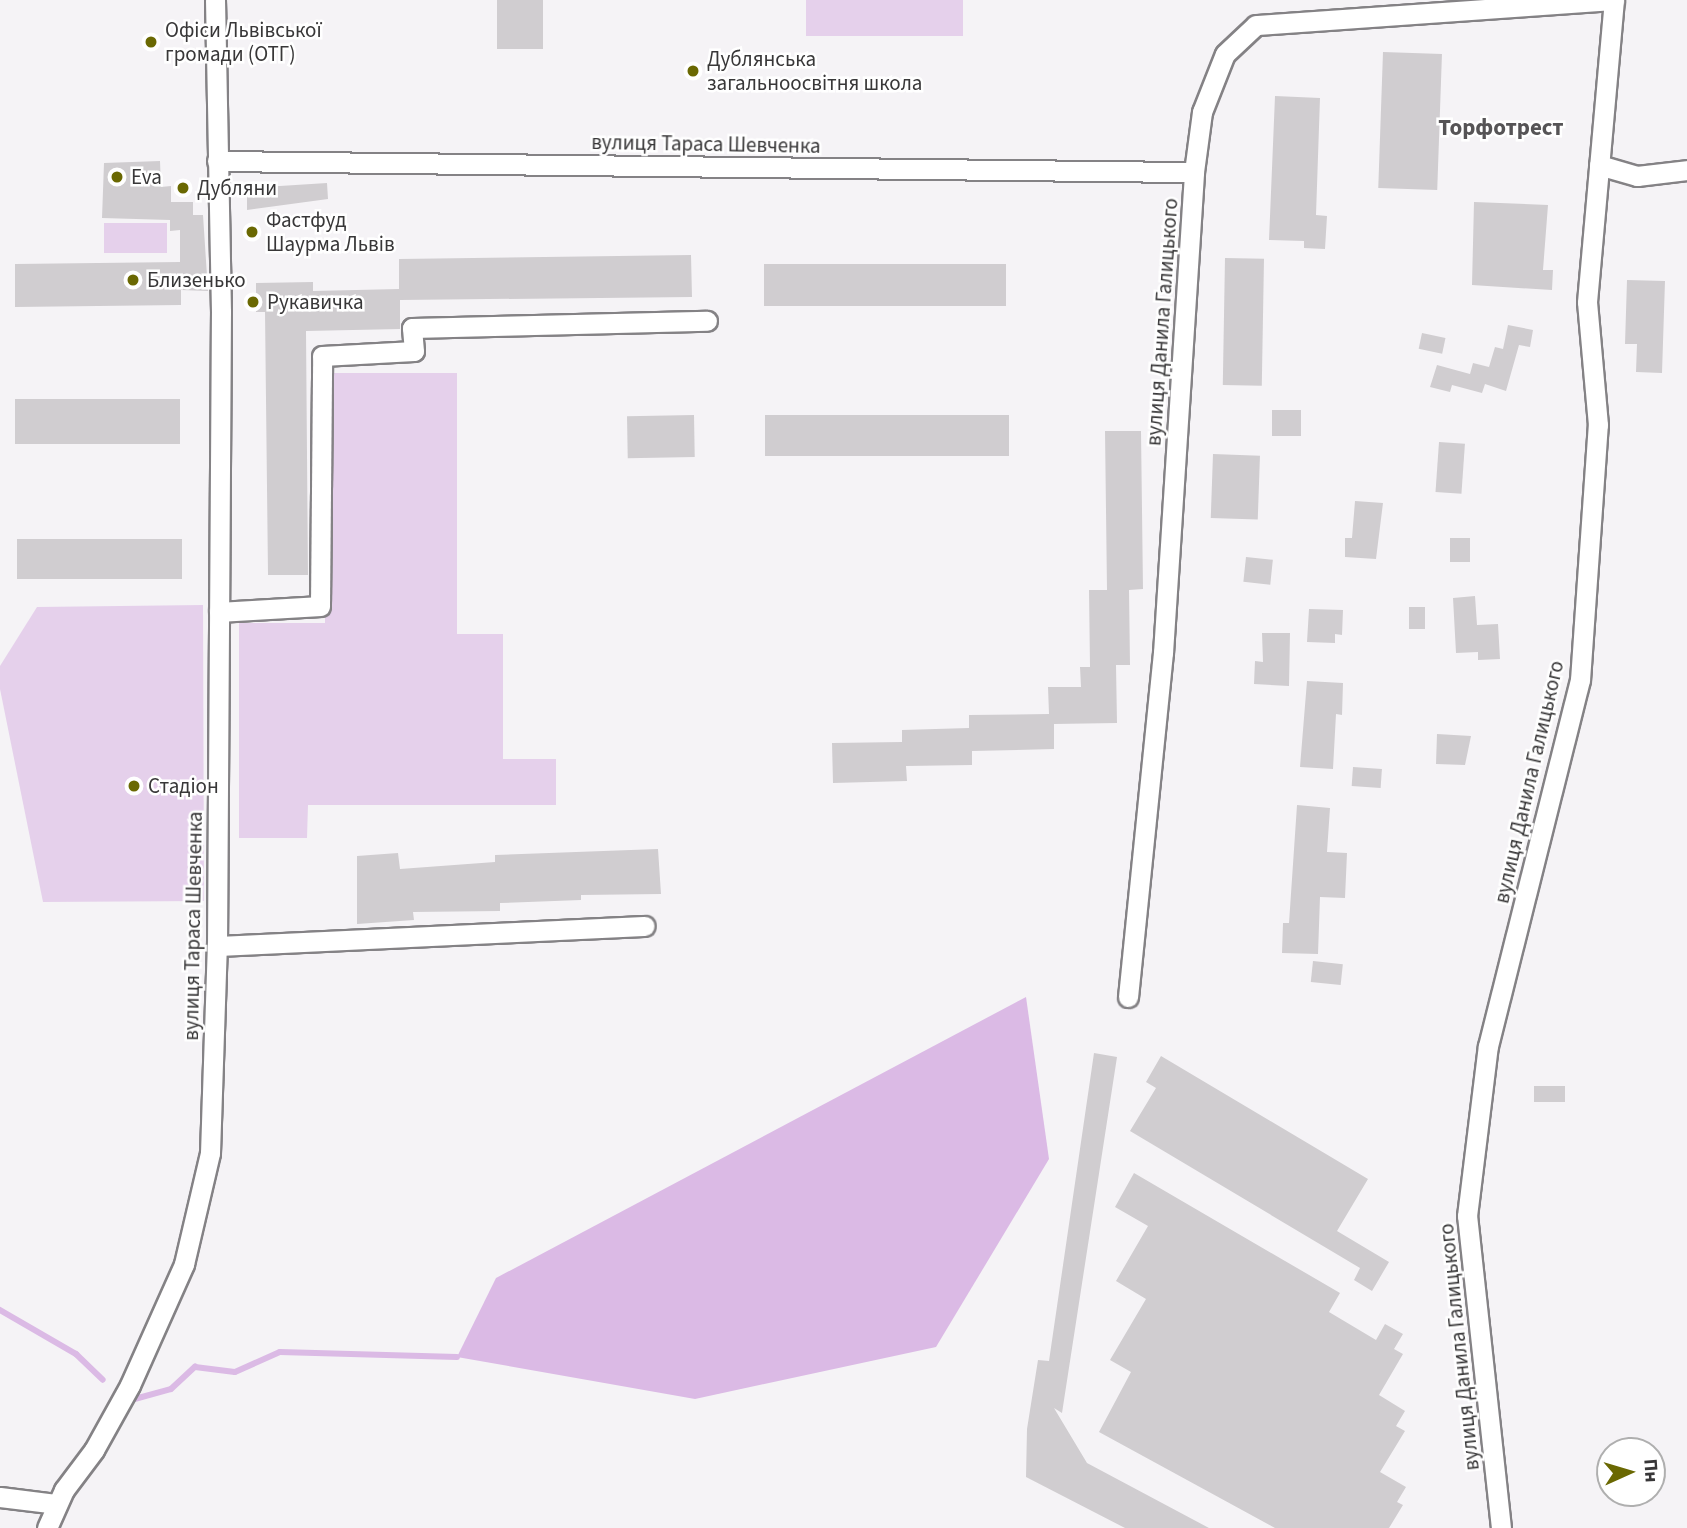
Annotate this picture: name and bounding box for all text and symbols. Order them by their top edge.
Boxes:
place label: Офіси Львівської громади (ОТГ) [165,17,322,67]
marker: Офіси Львівської громади (ОТГ) [143,34,159,50]
place label: Дублянська загальноосвітня школа [707,46,922,96]
marker: Дублянська загальноосвітня школа [685,63,701,79]
district label: Торфотрест [1438,114,1564,142]
street label: вулиця Тараса Шевченка [591,129,821,159]
place label: Eva [131,164,162,190]
marker: Eva [109,169,125,185]
place label: Дубляни [197,175,277,201]
marker: Дубляни [175,180,191,196]
street label: вулиця Данила Галицького [1141,197,1183,447]
place label: Фастфуд Шаурма Львів [266,207,395,257]
marker: Фастфуд Шаурма Львів [244,224,260,240]
place label: Близенько [147,267,246,293]
marker: Близенько [125,272,141,288]
place label: Рукавичка [267,289,364,315]
marker: Рукавичка [245,294,261,310]
street label: вулиця Данила Галицького [1489,658,1569,906]
place label: Стадіон [148,773,219,799]
marker: Стадіон [126,778,142,794]
street label: вулиця Тараса Шевченка [178,811,208,1041]
street label: вулиця Данила Галицького [1433,1222,1485,1472]
north arrow [1596,1437,1666,1507]
text: Пн [1636,1458,1665,1483]

